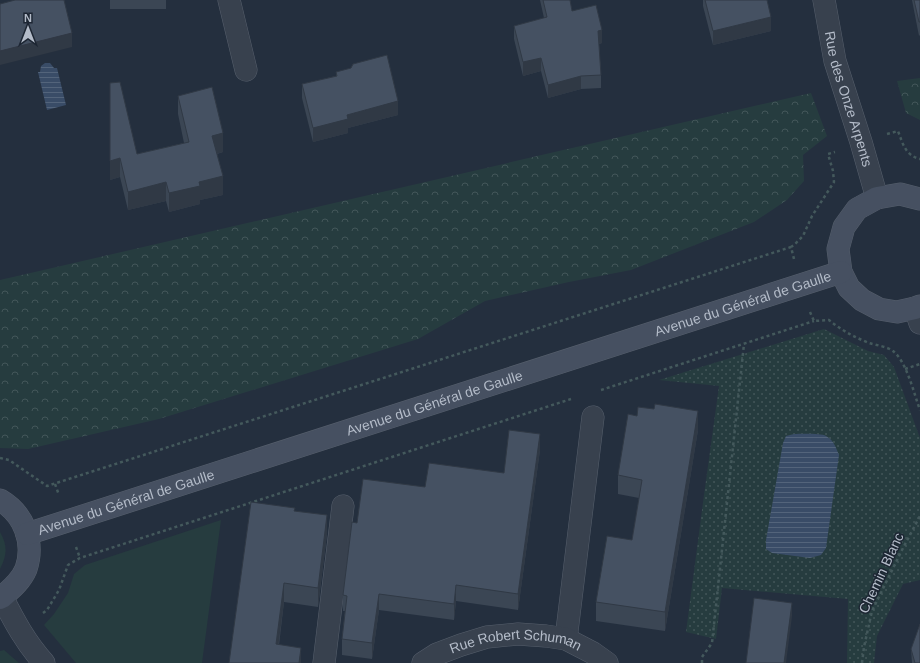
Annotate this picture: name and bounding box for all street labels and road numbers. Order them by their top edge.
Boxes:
street label: Rue des Onze Arpents [822,30,876,169]
street label: Avenue du Général de Gaulle [653,268,833,339]
street label: Avenue du Général de Gaulle [344,367,525,439]
street label: Avenue du Général de Gaulle [36,466,216,538]
street label: Chemin Blanc [855,530,907,616]
street label: Rue Robert Schuman [447,626,584,657]

